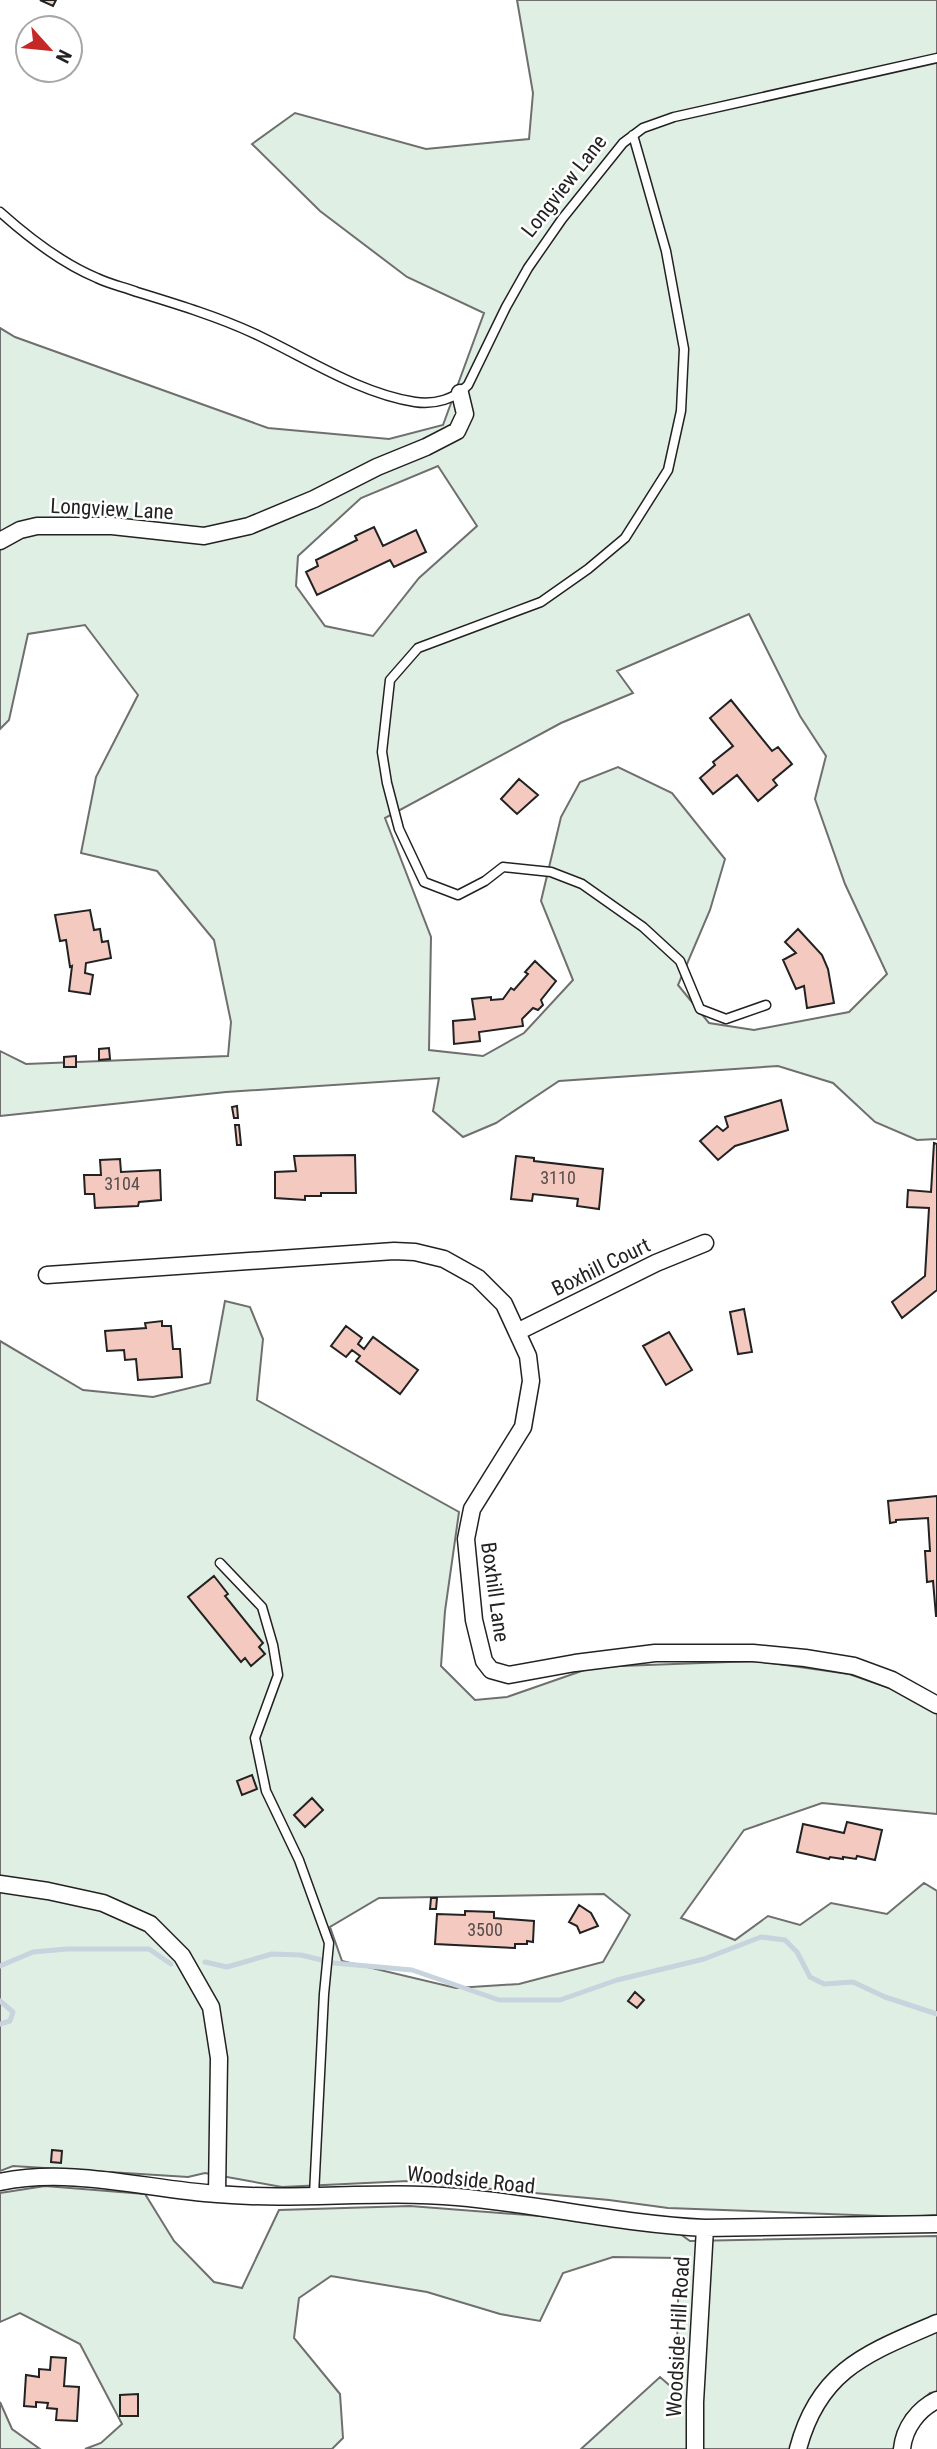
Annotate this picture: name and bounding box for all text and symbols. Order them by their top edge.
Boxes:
north arrow [14,14,84,84]
text: N [51,46,77,67]
street label: Longview Lane [517,130,611,242]
street label: Longview Lane [50,494,174,524]
house number: 3110 [540,1167,576,1188]
house number: 3104 [104,1173,140,1194]
street label: Boxhill Court [548,1233,654,1301]
street label: Boxhill Lane [476,1541,514,1644]
house number: 3500 [467,1919,503,1940]
street label: Woodside Road [406,2161,536,2199]
street label: Woodside Hill Road [662,2256,694,2418]

